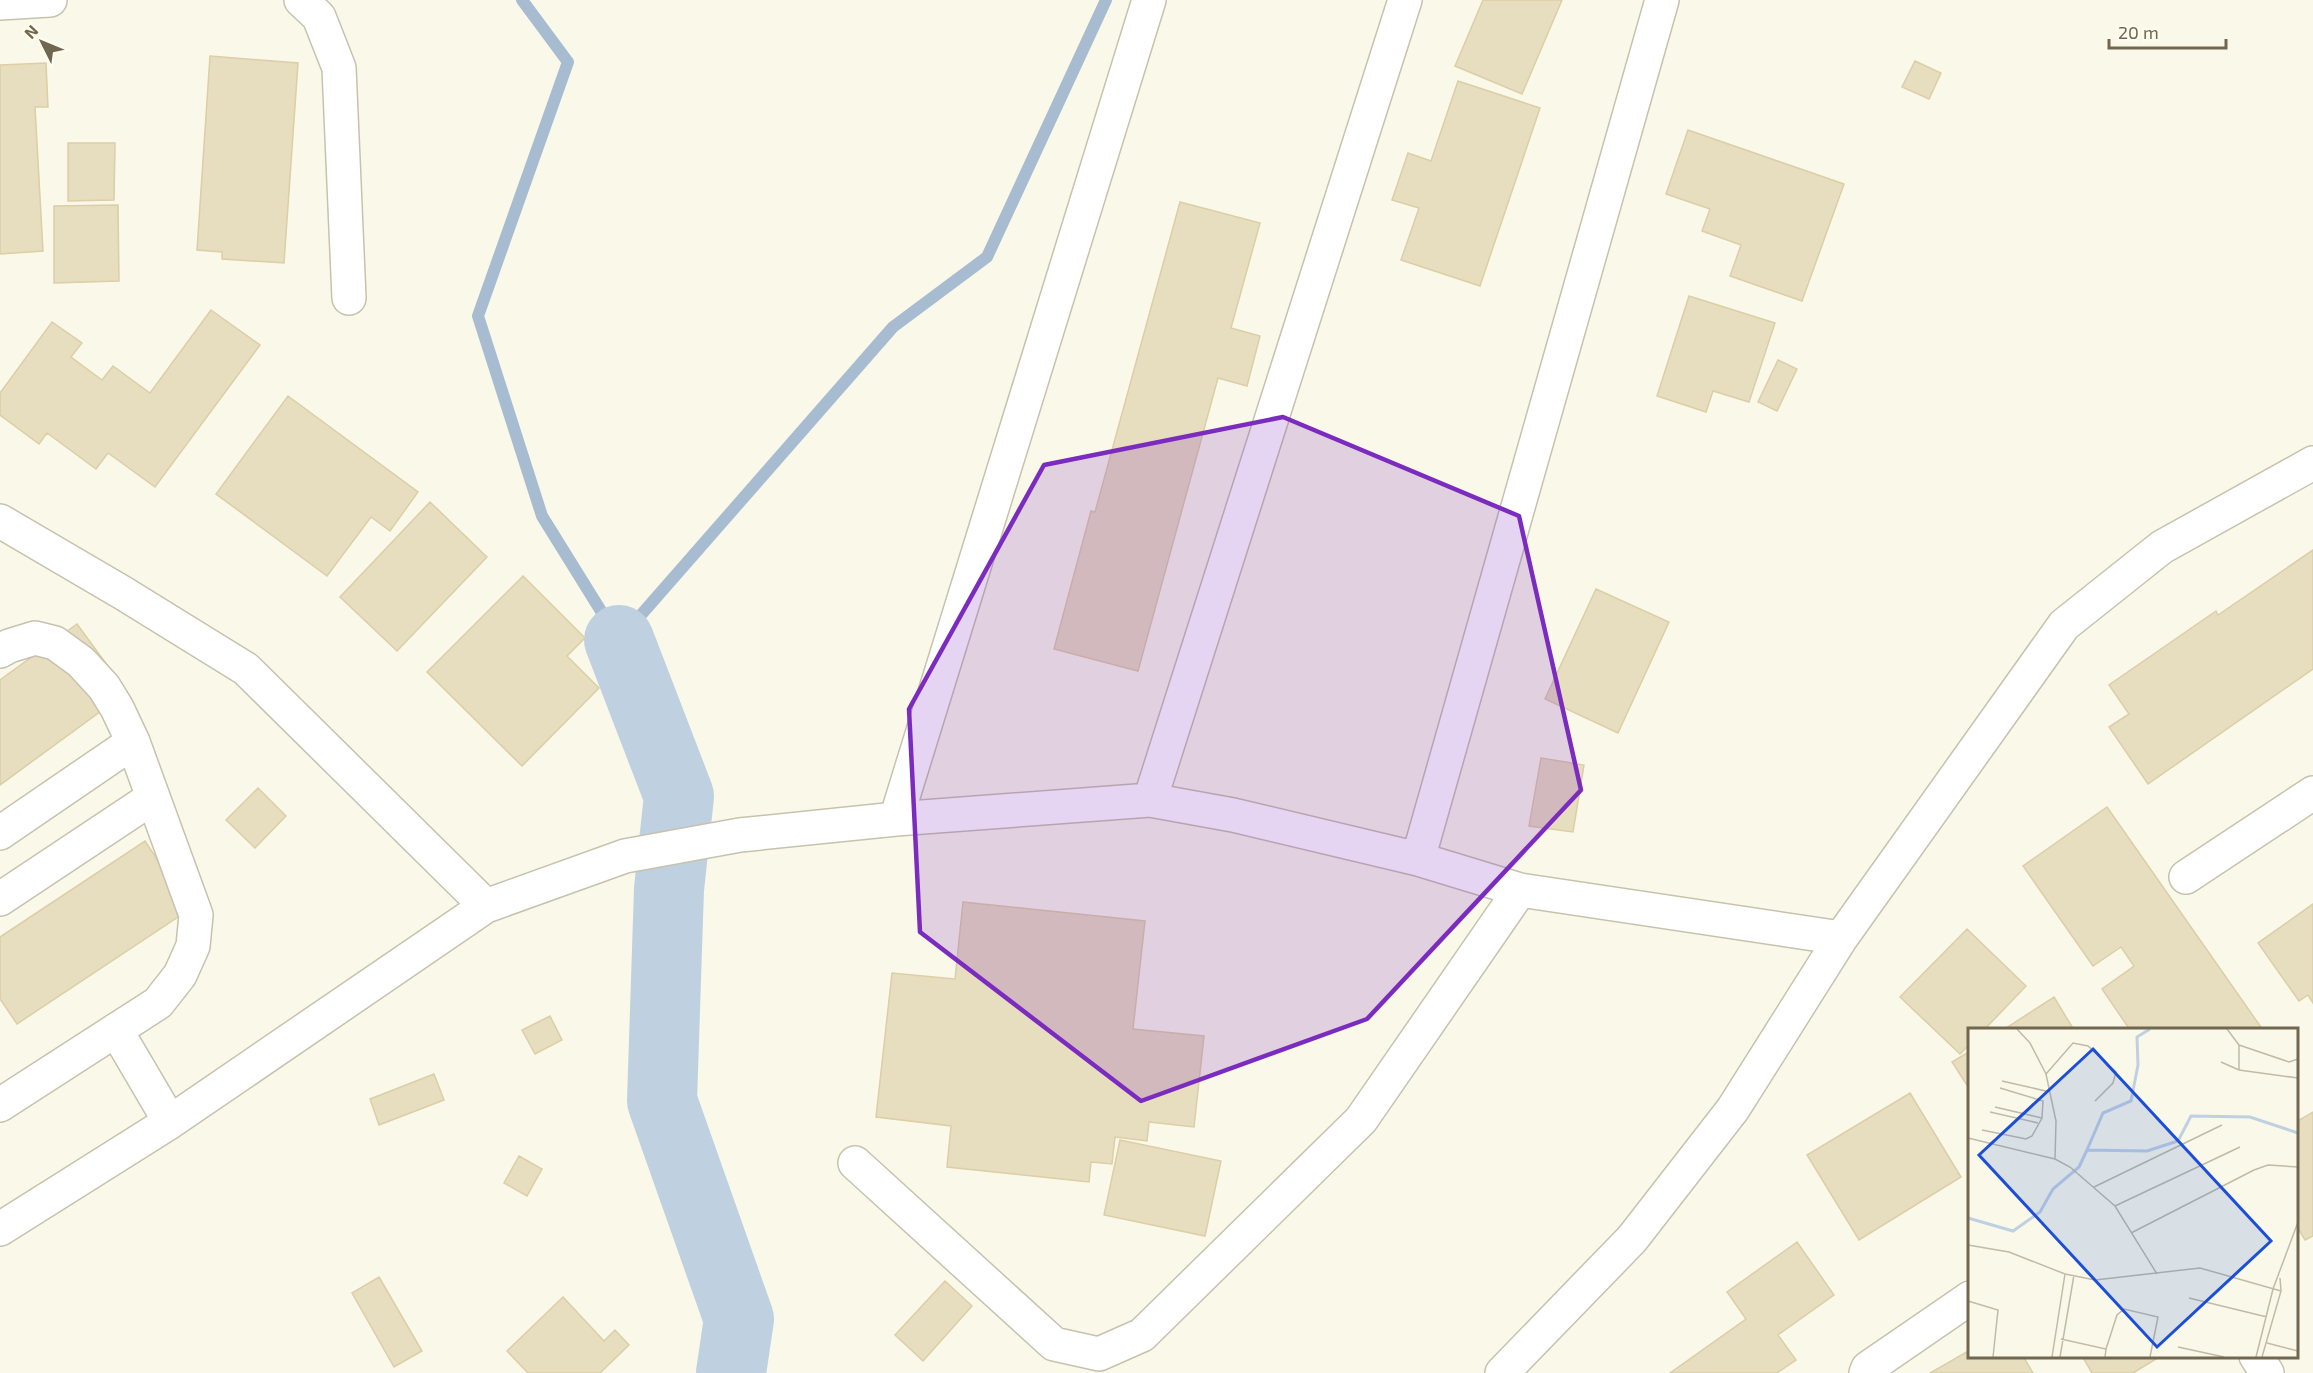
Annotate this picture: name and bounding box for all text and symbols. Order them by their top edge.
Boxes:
north arrow [12,12,72,72]
scale bar [2109,12,2226,50]
text: N [20,21,42,42]
text: 20 m [2118,21,2159,43]
inset map [1968,1028,2298,1358]

